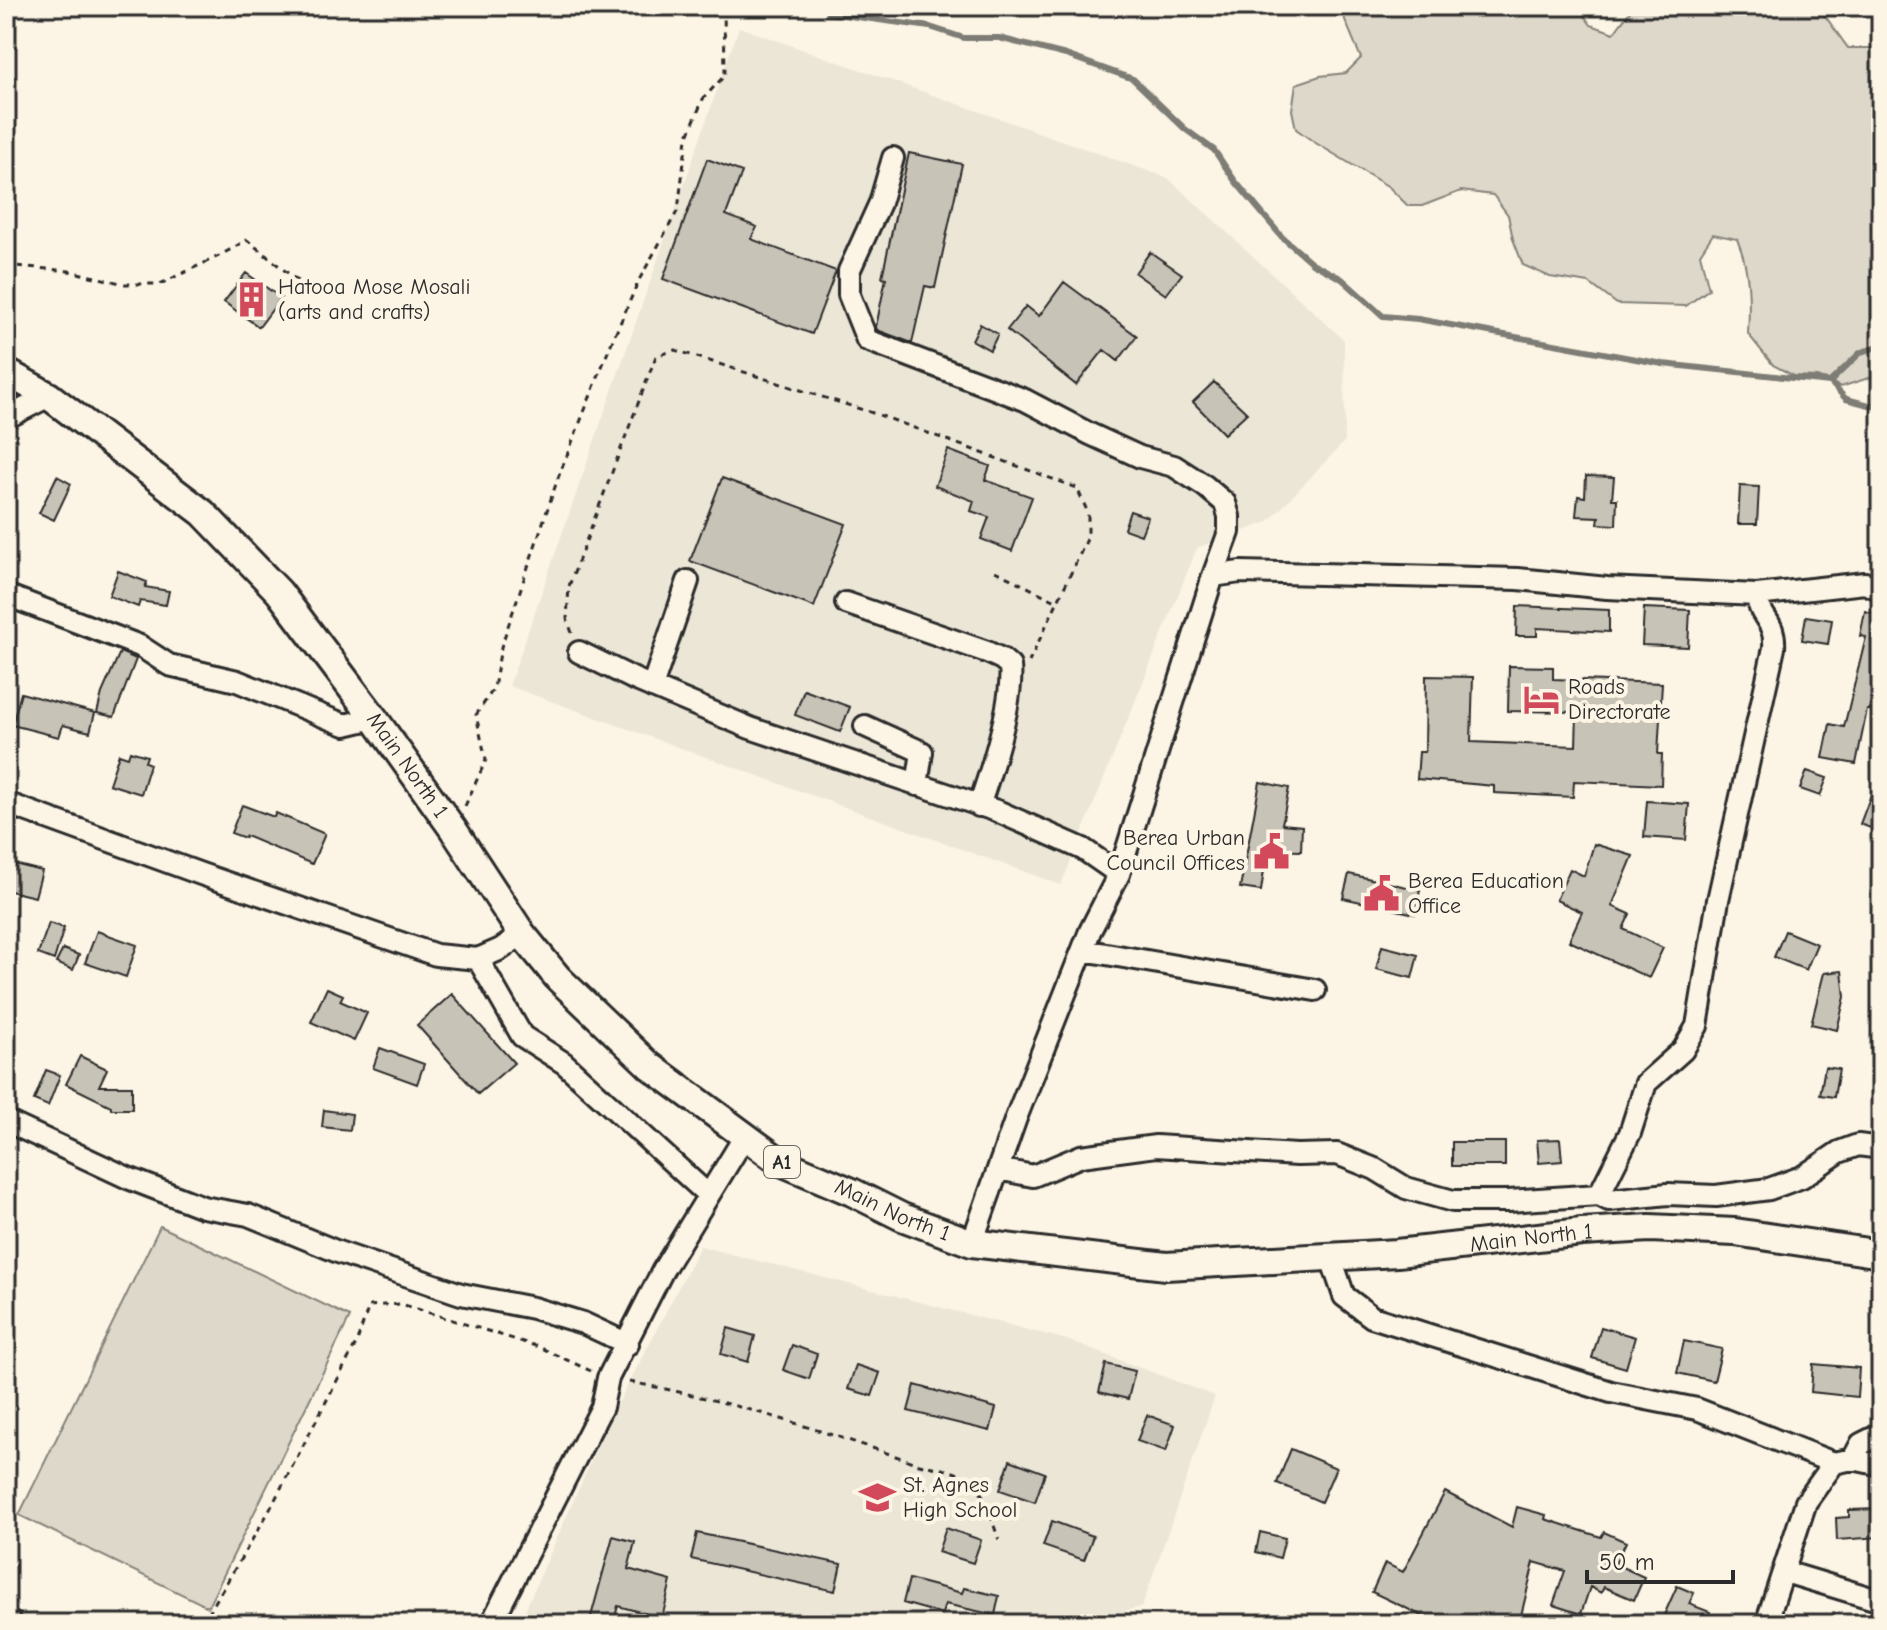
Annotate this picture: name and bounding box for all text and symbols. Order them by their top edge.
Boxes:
place label: Hatooa Mose Mosali (arts and crafts) [278,274,470,325]
building icon: Hatooa Mose Mosali (arts and crafts) [233,281,271,319]
place label: Roads Directorate [1568,674,1670,725]
hotel icon: Roads Directorate [1523,681,1561,719]
street label: Main North 1 [361,707,454,823]
place label: Berea Urban Council Offices [1106,825,1245,876]
public building icon: Berea Urban Council Offices [1252,832,1290,870]
place label: Berea Education Office [1408,868,1564,919]
public building icon: Berea Education Office [1363,875,1401,913]
road number: A1 [764,1146,800,1178]
street label: Main North 1 [831,1173,954,1247]
street label: Main North 1 [1468,1218,1593,1258]
place label: St. Agnes High School [903,1472,1017,1523]
school or university icon: St. Agnes High School [858,1479,896,1517]
scale bar [1587,1534,1733,1584]
text: 50 m [1599,1548,1655,1576]

